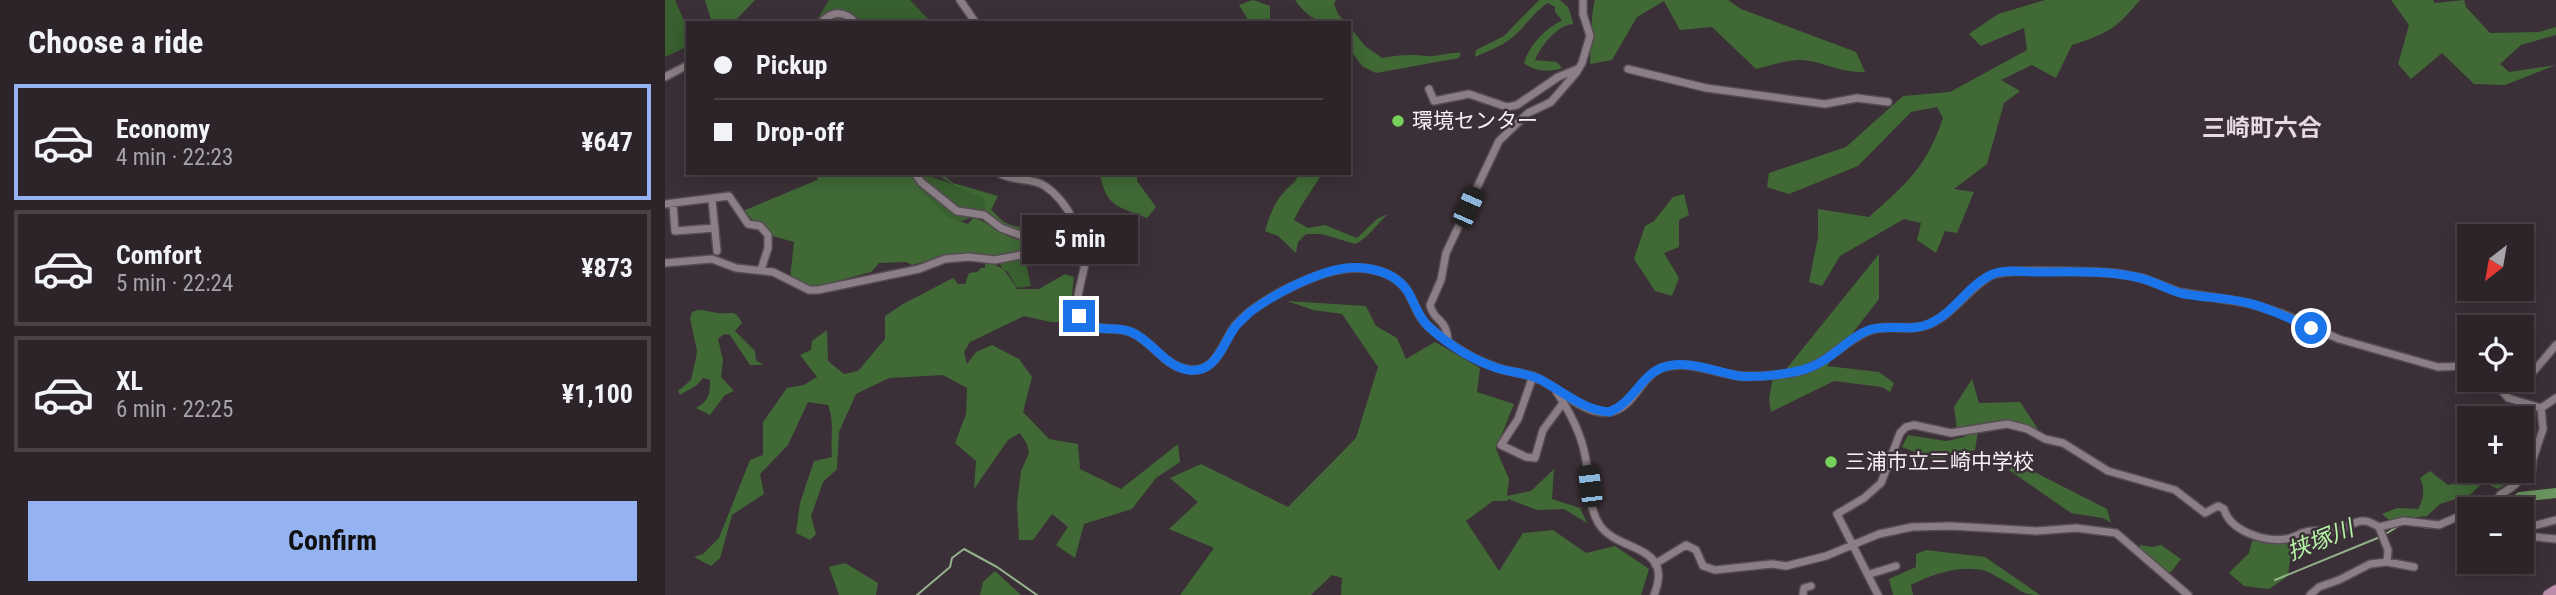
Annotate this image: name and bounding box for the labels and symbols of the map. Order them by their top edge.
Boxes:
place label: 環境センター [1412,109,1538,133]
marker: 環境センター [1390,113,1406,129]
district label: 三崎町六合 [2202,114,2322,142]
car [1450,184,1487,230]
callout: 5 min [1021,215,1137,264]
north arrow [2457,224,2534,301]
route end [1063,300,1095,332]
route start [2295,312,2327,344]
place label: 三浦市立三崎中学校 [1845,450,2034,474]
marker: 三浦市立三崎中学校 [1823,454,1839,470]
car [1578,464,1603,508]
water label: 挟塚川 [2283,514,2360,566]

